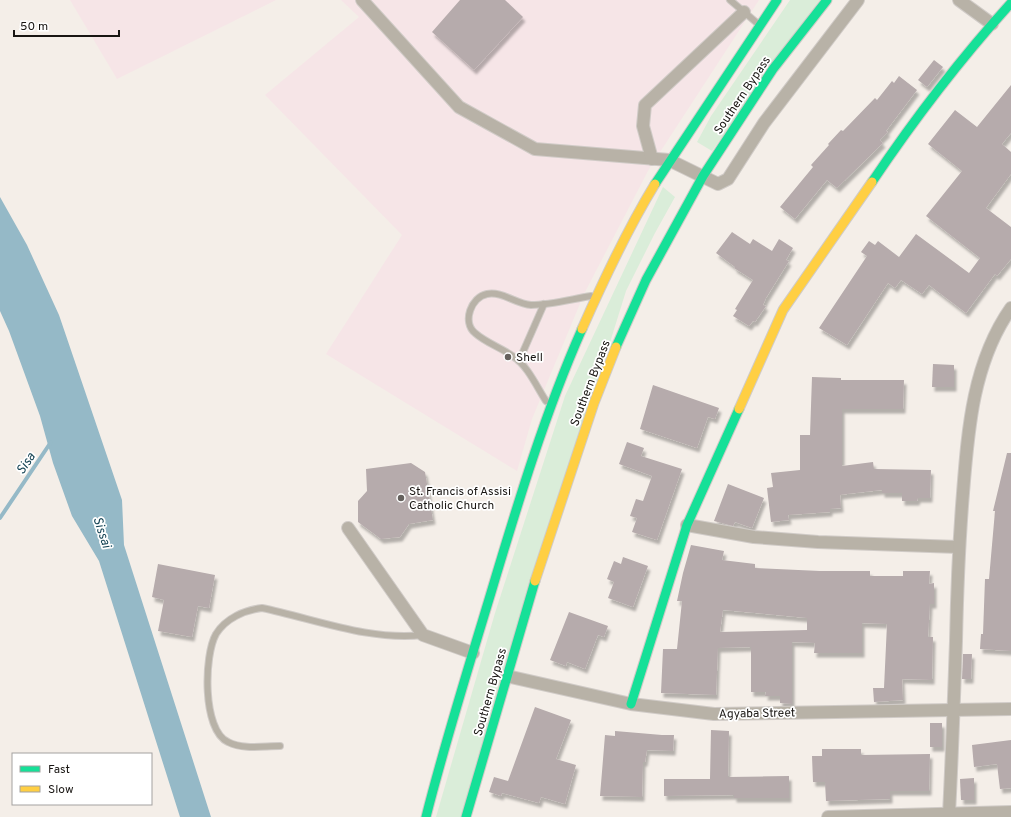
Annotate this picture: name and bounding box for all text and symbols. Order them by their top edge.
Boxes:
scale bar [14,12,119,38]
text: 50 m [20,19,48,35]
street label: Southern Bypass [711,53,775,138]
street label: Southern Bypass [567,338,615,429]
place label: Shell [516,350,543,366]
marker: Shell [503,352,513,362]
water label: Sisa [14,450,40,478]
place label: St. Francis of Assisi Catholic Church [409,484,511,514]
marker: St. Francis of Assisi Catholic Church [396,493,406,503]
water label: Sissai [89,515,114,551]
street label: Southern Bypass [471,646,511,738]
street label: Agyaba Street [719,705,795,723]
legend [12,753,152,805]
text: Fast [48,762,70,778]
text: Slow [48,782,74,798]

